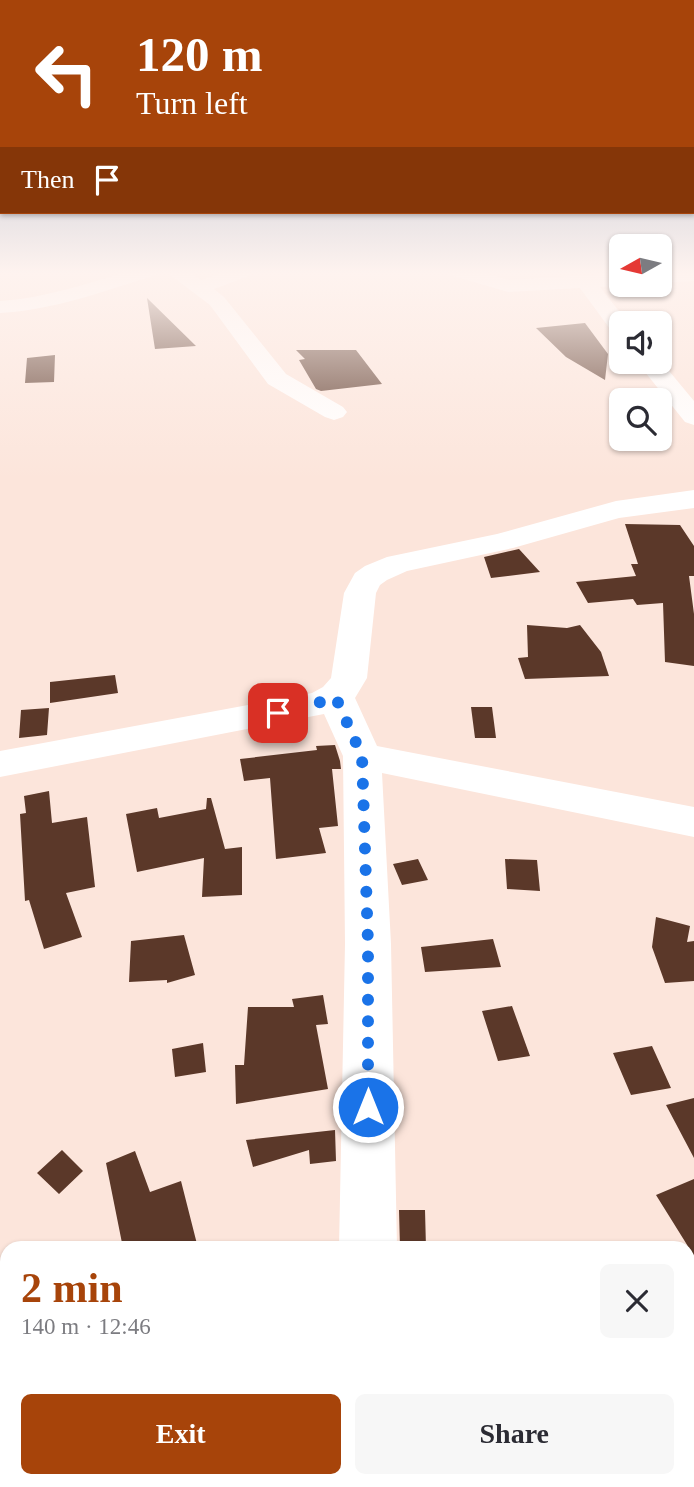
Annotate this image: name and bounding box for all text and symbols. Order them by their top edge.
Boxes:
text: 120 m [136,27,263,82]
icon: left [21,28,112,119]
text: Turn left [136,85,248,121]
icon: arrive [88,161,126,199]
text: Then [21,165,74,194]
north arrow [609,234,672,298]
map controls [609,234,672,451]
button: sound [609,311,672,374]
button: search [609,388,672,451]
pin [248,683,308,743]
icon: arrive [259,694,297,732]
position arrow [331,1070,405,1144]
button: close [600,1264,674,1338]
text: 2 min [21,1265,123,1311]
text: 140 m · 12:46 [21,1314,151,1339]
button: Exit [21,1394,341,1474]
button: Share [355,1394,674,1474]

